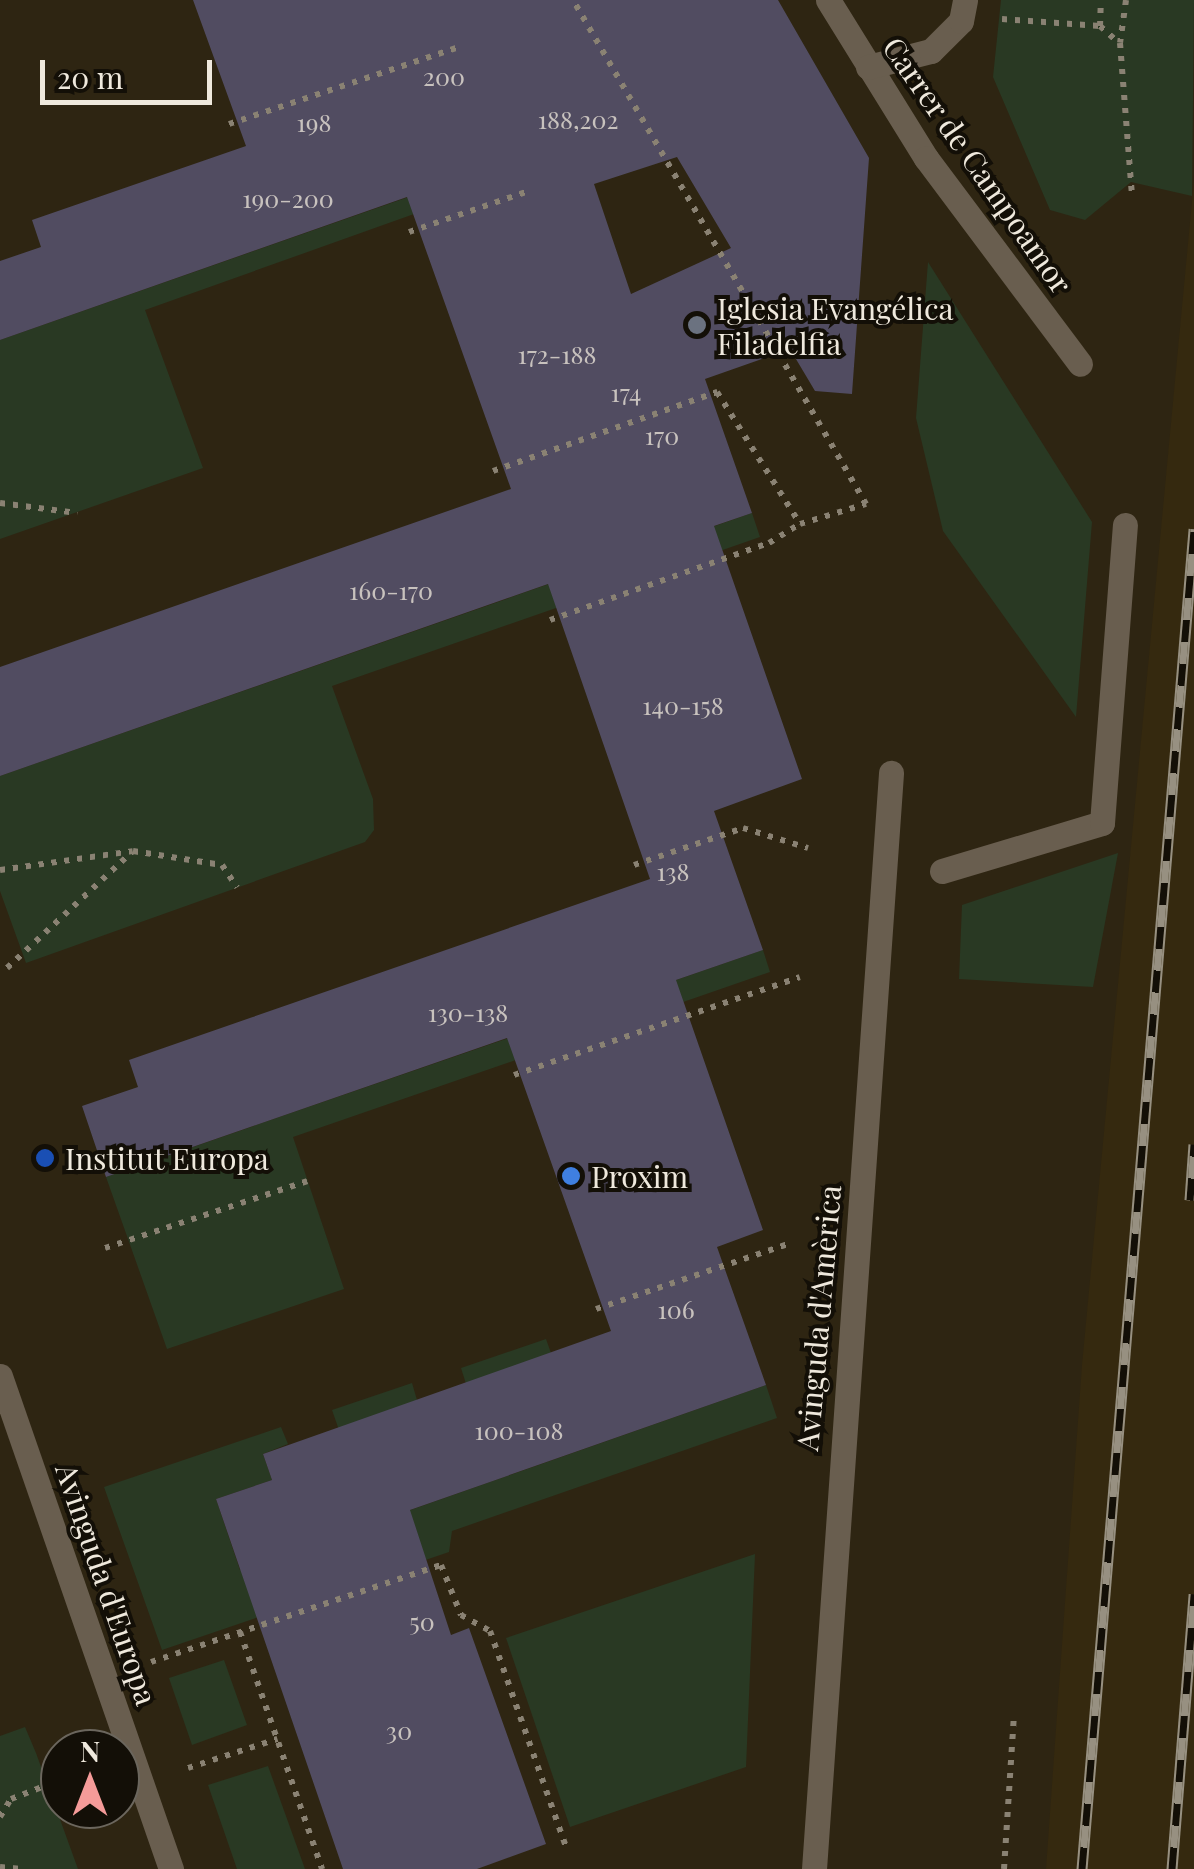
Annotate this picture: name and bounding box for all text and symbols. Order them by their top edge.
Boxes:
street label: Carrer de Campoamor [876,30,1080,300]
scale bar [45,40,218,102]
text: 20 m [57,57,123,97]
house number: 200 [423,61,465,91]
house number: 188,202 [538,104,618,134]
house number: 198 [297,107,331,137]
house number: 190-200 [242,183,334,213]
place label: Iglesia Evangélica Filadelfia [717,290,954,360]
marker: Iglesia Evangélica Filadelfia [686,314,708,336]
house number: 172-188 [517,339,597,369]
house number: 174 [611,377,641,407]
house number: 170 [645,420,679,450]
house number: 160-170 [349,575,433,605]
house number: 140-158 [642,690,724,720]
house number: 138 [656,856,690,886]
house number: 130-138 [428,997,508,1027]
place label: Institut Europa [65,1140,269,1176]
marker: Institut Europa [34,1147,56,1169]
place label: Proxim [591,1158,688,1194]
marker: Proxim [560,1165,582,1187]
street label: Avinguda d'Amèrica [788,1183,848,1453]
house number: 106 [657,1294,695,1324]
house number: 100-108 [475,1415,563,1445]
street label: Avinguda d'Europa [49,1458,165,1710]
house number: 50 [409,1606,435,1636]
house number: 30 [386,1715,412,1745]
north arrow [40,1729,140,1829]
text: N [80,1732,100,1769]

